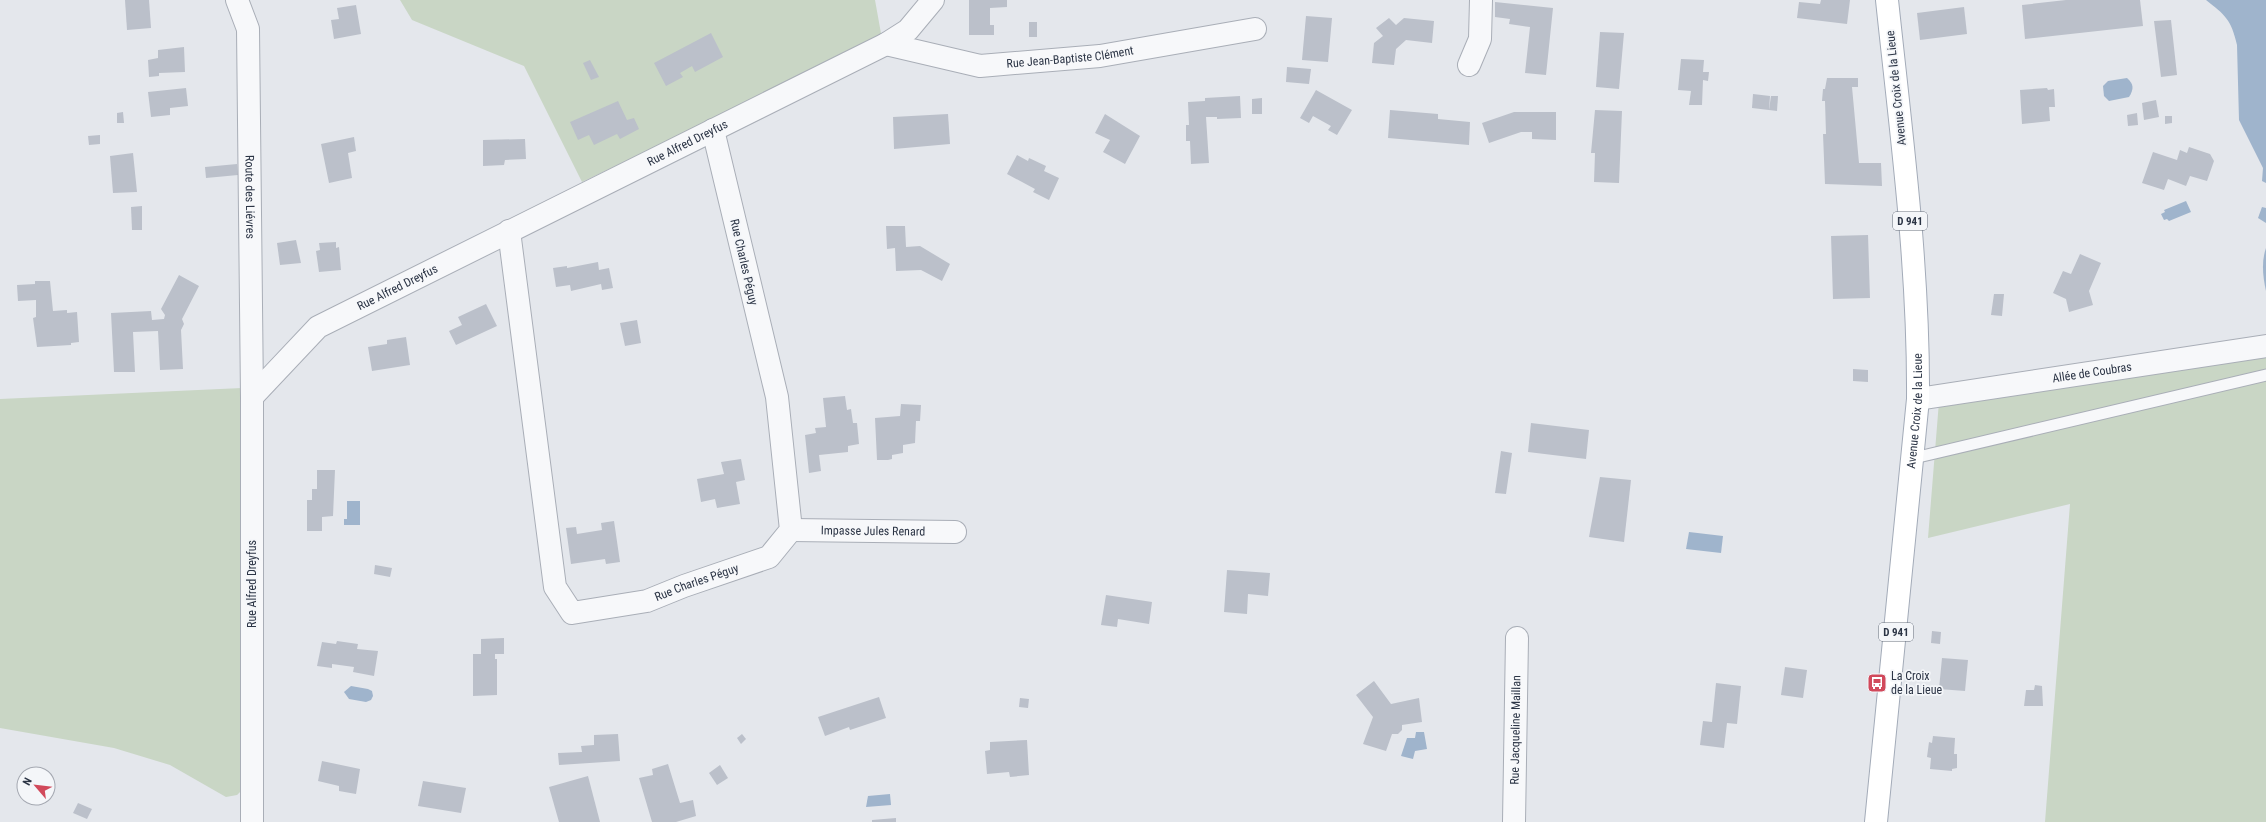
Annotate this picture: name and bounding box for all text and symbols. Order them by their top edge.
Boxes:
street label: Avenue Croix de la Lieue [1883,29,1909,146]
street label: Rue Jean-Baptiste Clément [1006,43,1135,71]
street label: Rue Alfred Dreyfus [645,117,730,169]
street label: Route des Liévres [242,155,257,239]
road number: D 941 [1893,212,1927,230]
street label: Rue Charles Péguy [727,218,761,306]
street label: Rue Alfred Dreyfus [355,261,440,313]
street label: Avenue Croix de la Lieue [1904,353,1925,469]
street label: Allée de Coubras [2051,360,2133,385]
street label: Impasse Jules Renard [821,523,925,539]
street label: Rue Alfred Dreyfus [245,540,259,628]
street label: Rue Charles Péguy [653,561,740,604]
road number: D 941 [1879,623,1913,641]
place label: La Croix de la Lieue [1891,669,1942,697]
bus stop icon: La Croix de la Lieue [1866,672,1888,694]
street label: Rue Jacqueline Maillan [1508,675,1523,785]
north arrow [16,766,56,806]
text: N [20,775,35,788]

